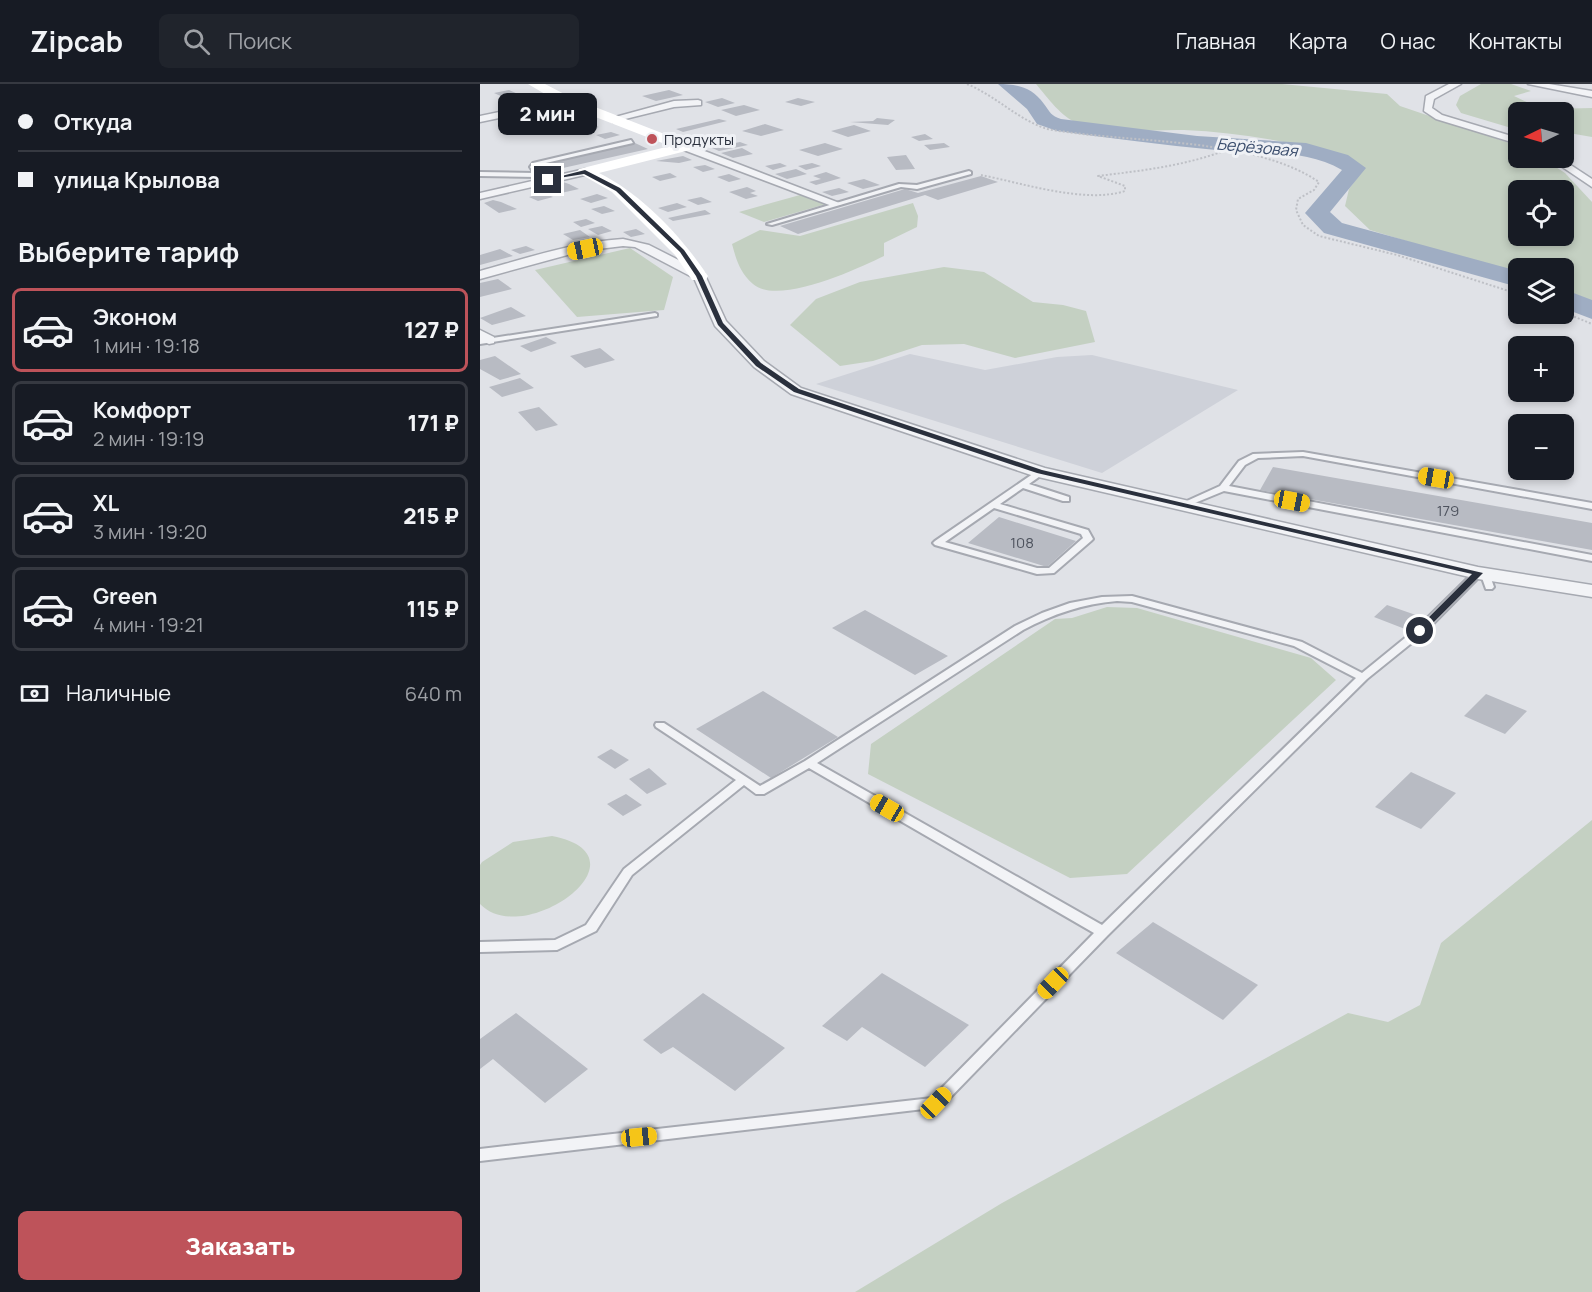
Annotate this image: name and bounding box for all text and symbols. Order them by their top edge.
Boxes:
search box [159,14,579,68]
text: Zipcab [30,22,123,60]
icon: search [180,25,213,58]
text: Поиск [228,26,292,56]
text: Главная [1176,27,1256,55]
text: Карта [1289,27,1347,55]
text: О нас [1380,27,1436,55]
text: Контакты [1469,27,1562,55]
callout: 2 мин [499,93,598,135]
text: 2 мин [520,100,575,127]
north arrow [1508,102,1574,168]
map controls [1508,102,1574,480]
text: Откуда [54,107,133,137]
place label: Продукты [664,129,734,150]
marker: Продукты [645,132,659,146]
water label: Берёзовая [1216,132,1300,162]
text: улица Крылова [54,165,220,195]
route end [534,166,561,193]
button: locate [1508,180,1574,246]
text: Выберите тариф [18,233,239,270]
car [566,236,604,262]
button: layers [1508,258,1574,324]
text: Эконом [93,302,177,332]
icon: car [21,303,75,357]
text: 127 ₽ [404,315,459,345]
text: 1 мин · 19:18 [93,332,200,359]
button: + [1508,336,1574,402]
text: Комфорт [93,395,191,425]
icon: car [21,396,75,450]
text: 171 ₽ [407,408,459,438]
button: − [1508,414,1574,480]
text: 2 мин · 19:19 [93,425,204,452]
car [1417,466,1455,490]
text: XL [93,488,119,518]
icon: car [21,489,75,543]
car [1273,489,1311,513]
house number: 179 [1437,500,1459,521]
text: 215 ₽ [403,501,459,531]
text: 3 мин · 19:20 [93,518,207,545]
house number: 108 [1010,532,1034,553]
text: Green [93,581,158,611]
icon: car [21,582,75,636]
text: 115 ₽ [406,594,459,624]
text: 4 мин · 19:21 [93,611,204,638]
route start [1406,617,1433,644]
icon: cash [18,677,51,710]
text: Наличные [66,678,171,708]
text: 640 m [405,680,462,707]
car [867,791,907,825]
car [1034,964,1072,1002]
car [917,1084,955,1122]
car [620,1126,658,1148]
button: Заказать [18,1211,462,1280]

